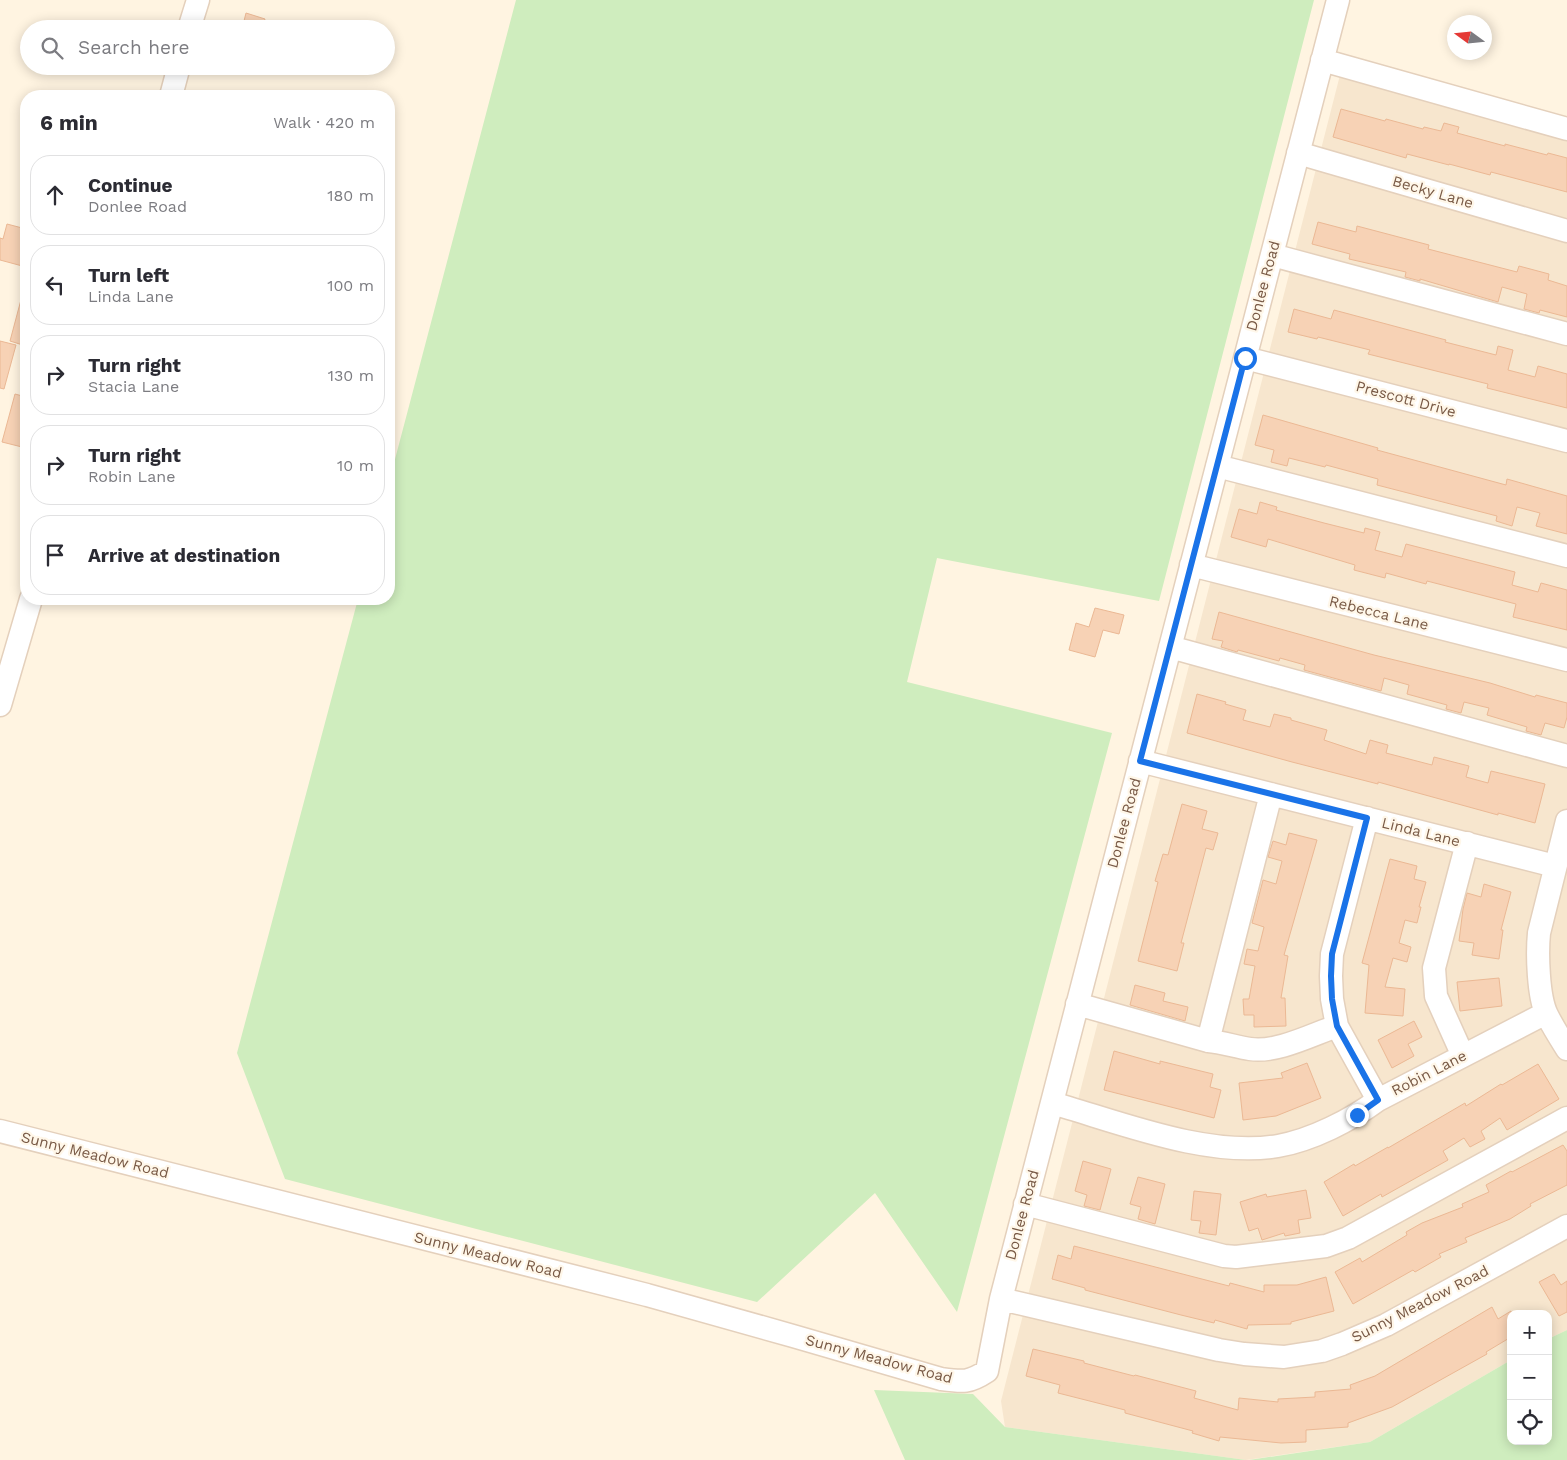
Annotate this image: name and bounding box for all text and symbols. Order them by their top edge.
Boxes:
north arrow [1447,15,1492,60]
search box [20,20,395,75]
icon: search [38,34,66,62]
text: Search here [78,36,189,59]
text: 6 min [40,110,98,135]
text: Walk · 420 m [273,113,375,132]
street label: Becky Lane [1391,172,1475,212]
text: Continue [88,174,172,197]
icon: ahead [41,181,69,209]
text: 180 m [327,186,374,205]
text: Donlee Road [88,197,187,216]
street label: Donlee Road [1242,239,1284,333]
text: Turn left [88,264,169,287]
icon: left [41,271,69,299]
text: 100 m [327,276,374,295]
text: Linda Lane [88,287,174,306]
route start [1234,347,1257,370]
text: Turn right [88,354,181,377]
icon: right [41,361,69,389]
text: 130 m [328,366,374,385]
text: Stacia Lane [88,377,179,396]
street label: Prescott Drive [1354,377,1458,421]
text: Turn right [88,444,181,467]
icon: right [41,451,69,479]
text: 10 m [337,456,374,475]
text: Robin Lane [88,467,175,486]
icon: arrive [41,541,69,569]
text: Arrive at destination [88,544,280,567]
street label: Rebecca Lane [1327,592,1431,634]
street label: Donlee Road [1103,776,1145,870]
street label: Linda Lane [1380,814,1462,850]
street label: Robin Lane [1388,1046,1470,1100]
route end [1346,1104,1369,1127]
street label: Sunny Meadow Road [19,1128,171,1182]
street label: Donlee Road [1001,1168,1043,1262]
street label: Sunny Meadow Road [412,1228,564,1282]
street label: Sunny Meadow Road [1348,1262,1492,1346]
map controls [1507,1310,1552,1445]
button: + [1507,1310,1552,1355]
street label: Sunny Meadow Road [803,1331,955,1387]
button: − [1507,1355,1552,1400]
button: locate [1507,1400,1552,1445]

